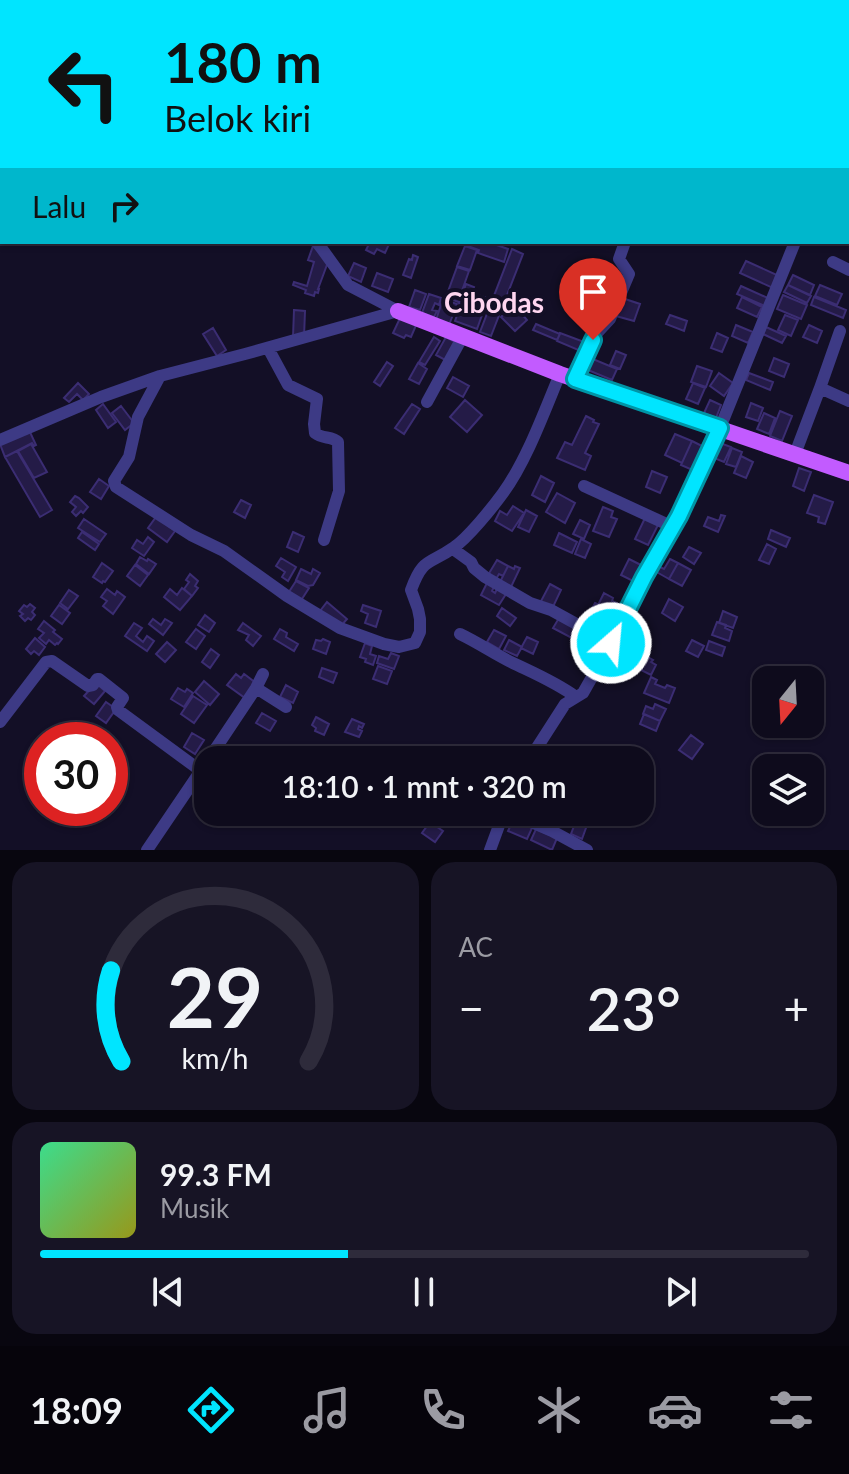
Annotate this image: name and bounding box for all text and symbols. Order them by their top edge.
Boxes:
text: 180 m [164,28,322,95]
icon: left [32,32,136,136]
text: Belok kiri [164,96,311,140]
icon: right [102,184,146,228]
text: Lalu [32,188,86,224]
pin [559,258,627,340]
icon: arrive [571,270,615,314]
district label: Cibodas [444,285,544,319]
position arrow [569,601,653,685]
north arrow [752,666,824,738]
map controls [752,666,824,826]
speed limit sign: 30 [24,722,128,826]
button: layers [752,754,824,826]
text: 18:10 · 1 mnt · 320 m [281,768,567,804]
text: AC [459,931,493,963]
text: 29 [167,946,264,1046]
text: 23° [587,972,681,1044]
text: − [459,982,484,1034]
text: + [783,982,809,1034]
text: km/h [182,1041,249,1075]
text: 99.3 FM [160,1156,272,1192]
text: Musik [160,1192,229,1224]
icon: previous [146,1270,190,1314]
icon: pause [402,1270,446,1314]
icon: next [659,1270,703,1314]
icon: directions [183,1382,239,1438]
icon: music [299,1382,355,1438]
icon: phone [415,1382,471,1438]
icon: climate [531,1382,587,1438]
icon: car [647,1382,703,1438]
icon: filters [763,1382,819,1438]
text: 18:09 [30,1388,123,1432]

